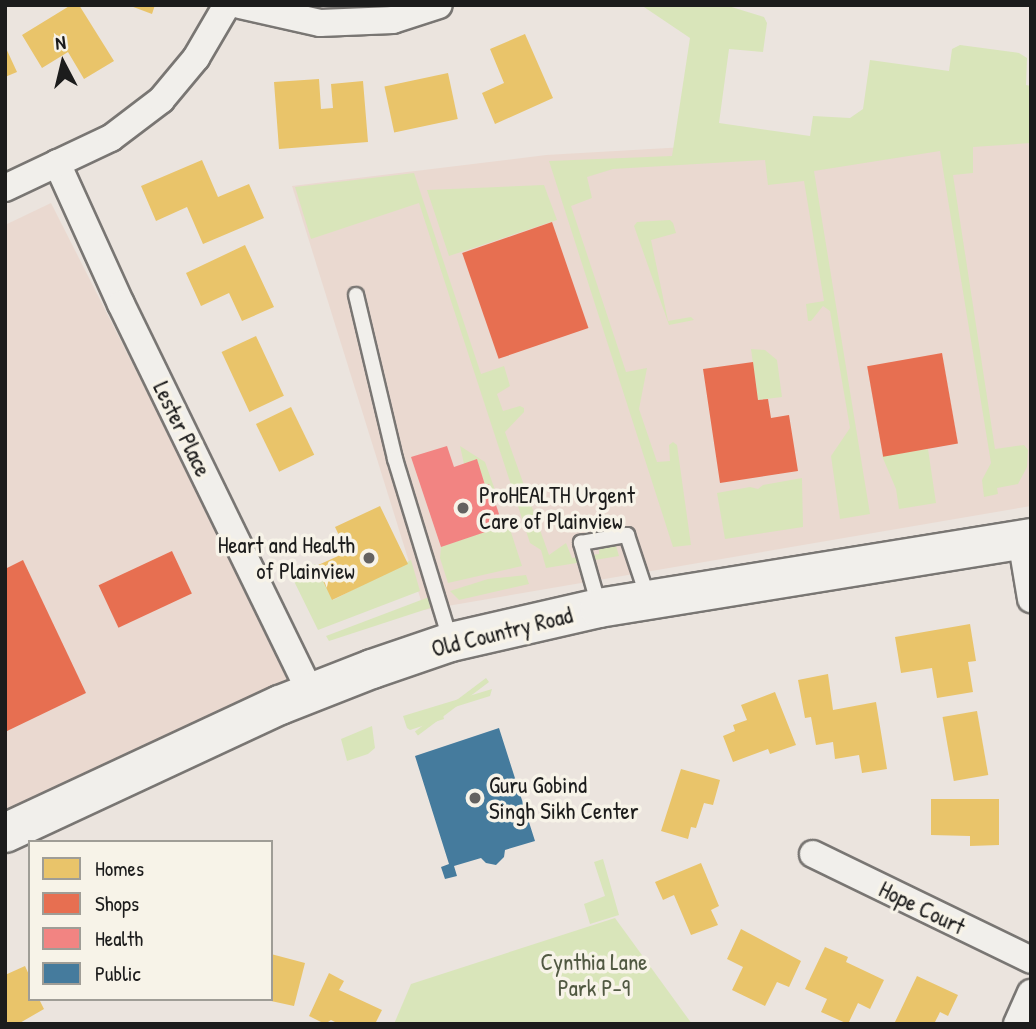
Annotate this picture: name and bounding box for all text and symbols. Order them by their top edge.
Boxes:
north arrow [28,28,98,98]
text: N [54,29,67,56]
street label: Lester Place [147,377,217,481]
place label: ProHEALTH Urgent Care of Plainview [479,481,635,535]
marker: ProHEALTH Urgent Care of Plainview [453,498,473,518]
place label: Heart and Health of Plainview [218,531,355,585]
marker: Heart and Health of Plainview [361,550,377,566]
street label: Old Country Road [429,601,575,663]
place label: Guru Gobind Singh Sikh Center [489,771,639,825]
marker: Guru Gobind Singh Sikh Center [467,790,483,806]
legend [28,840,273,1001]
text: Homes [95,854,144,883]
street label: Hope Court [875,875,969,941]
text: Shops [95,889,139,918]
text: Health [95,924,143,953]
park label: Cynthia Lane Park P-9 [541,948,647,1002]
text: Public [95,959,141,988]

